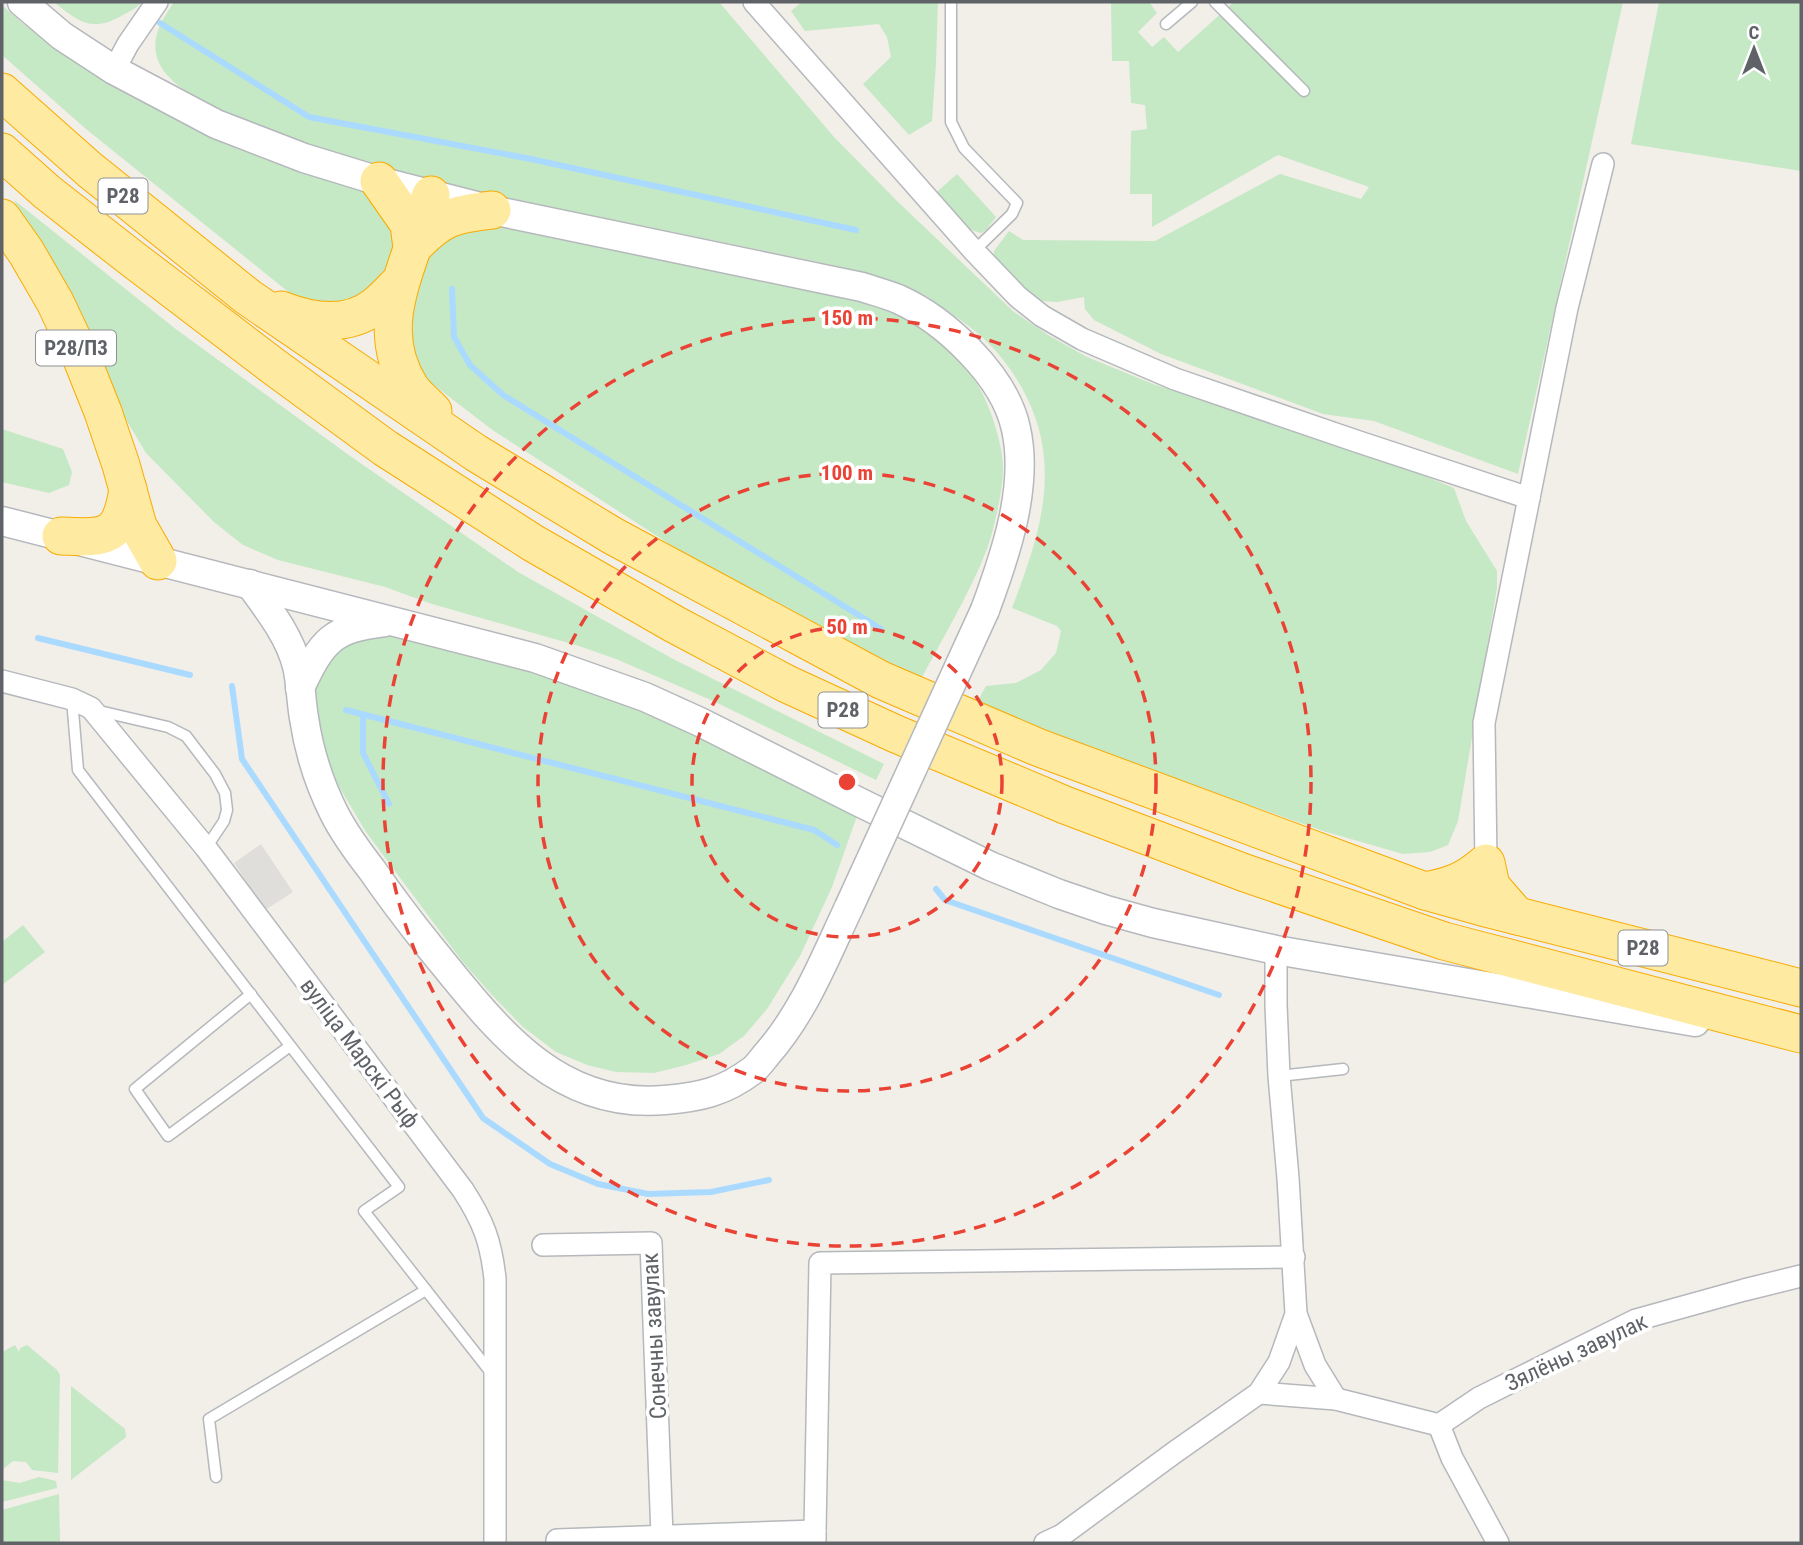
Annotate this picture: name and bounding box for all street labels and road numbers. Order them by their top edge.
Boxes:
road number: Р28 [99,178,148,214]
road number: Р28/П3 [36,330,116,366]
road number: Р28 [818,692,868,728]
road number: Р28 [1618,930,1668,965]
street label: вуліца Марскі Рыф [294,973,425,1134]
street label: Сонечны завулак [637,1252,672,1420]
street label: Зялёны завулак [1501,1308,1652,1397]

